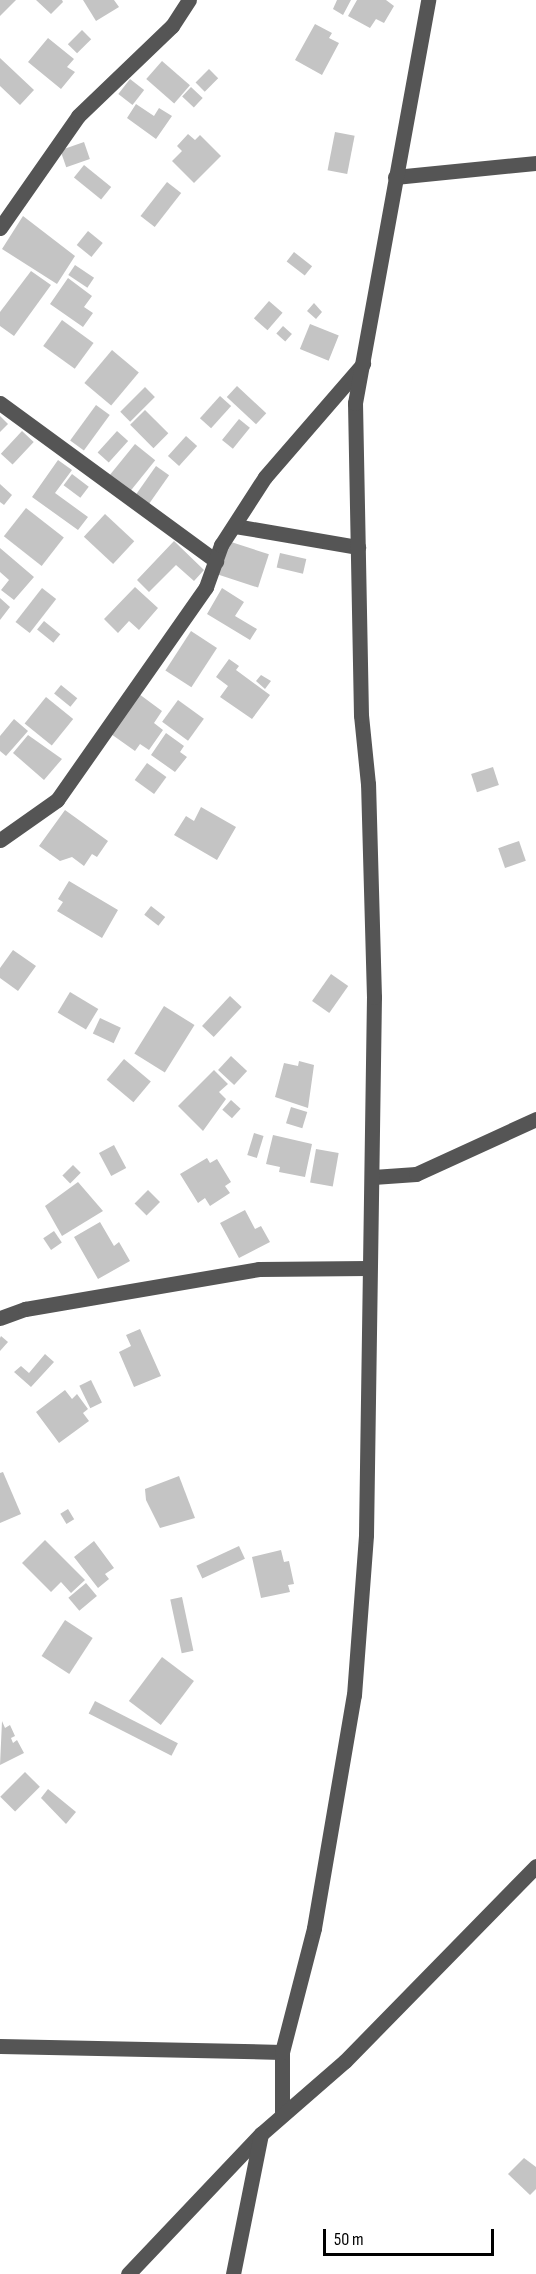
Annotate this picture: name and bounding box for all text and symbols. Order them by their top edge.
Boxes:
scale bar [326,2217,497,2255]
text: 50 m [334,2229,364,2250]

